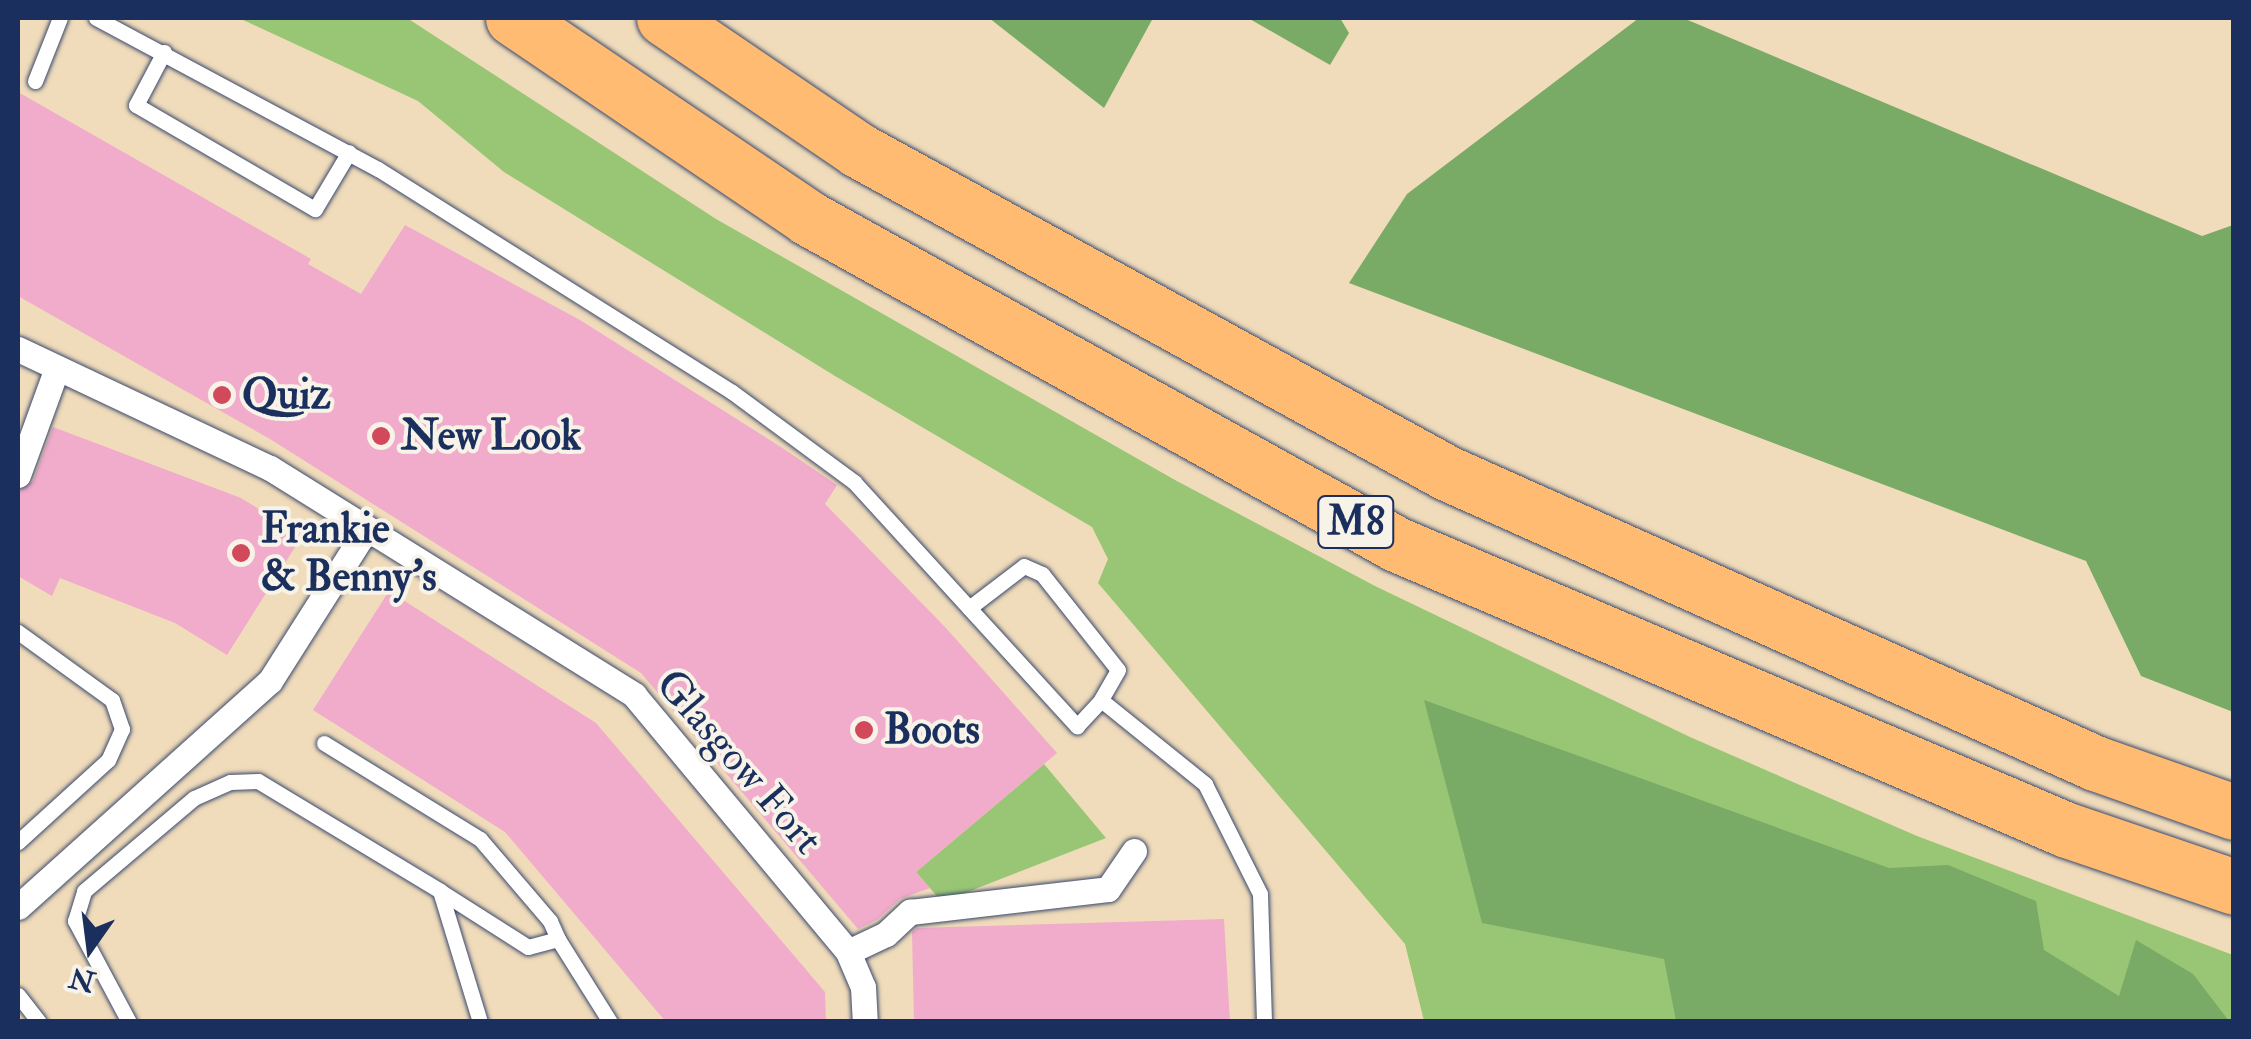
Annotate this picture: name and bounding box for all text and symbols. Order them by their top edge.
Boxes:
place label: Quiz [242,370,331,420]
marker: Quiz [211,384,233,406]
place label: New Look [401,411,581,461]
marker: New Look [370,425,392,447]
road number: M8 [1316,487,1396,557]
place label: Frankie & Benny's [261,504,437,602]
marker: Frankie & Benny's [230,542,252,564]
street label: Glasgow Fort [645,659,833,865]
place label: Boots [884,705,980,755]
marker: Boots [853,719,875,741]
north arrow [40,899,140,999]
text: N [66,959,99,999]

